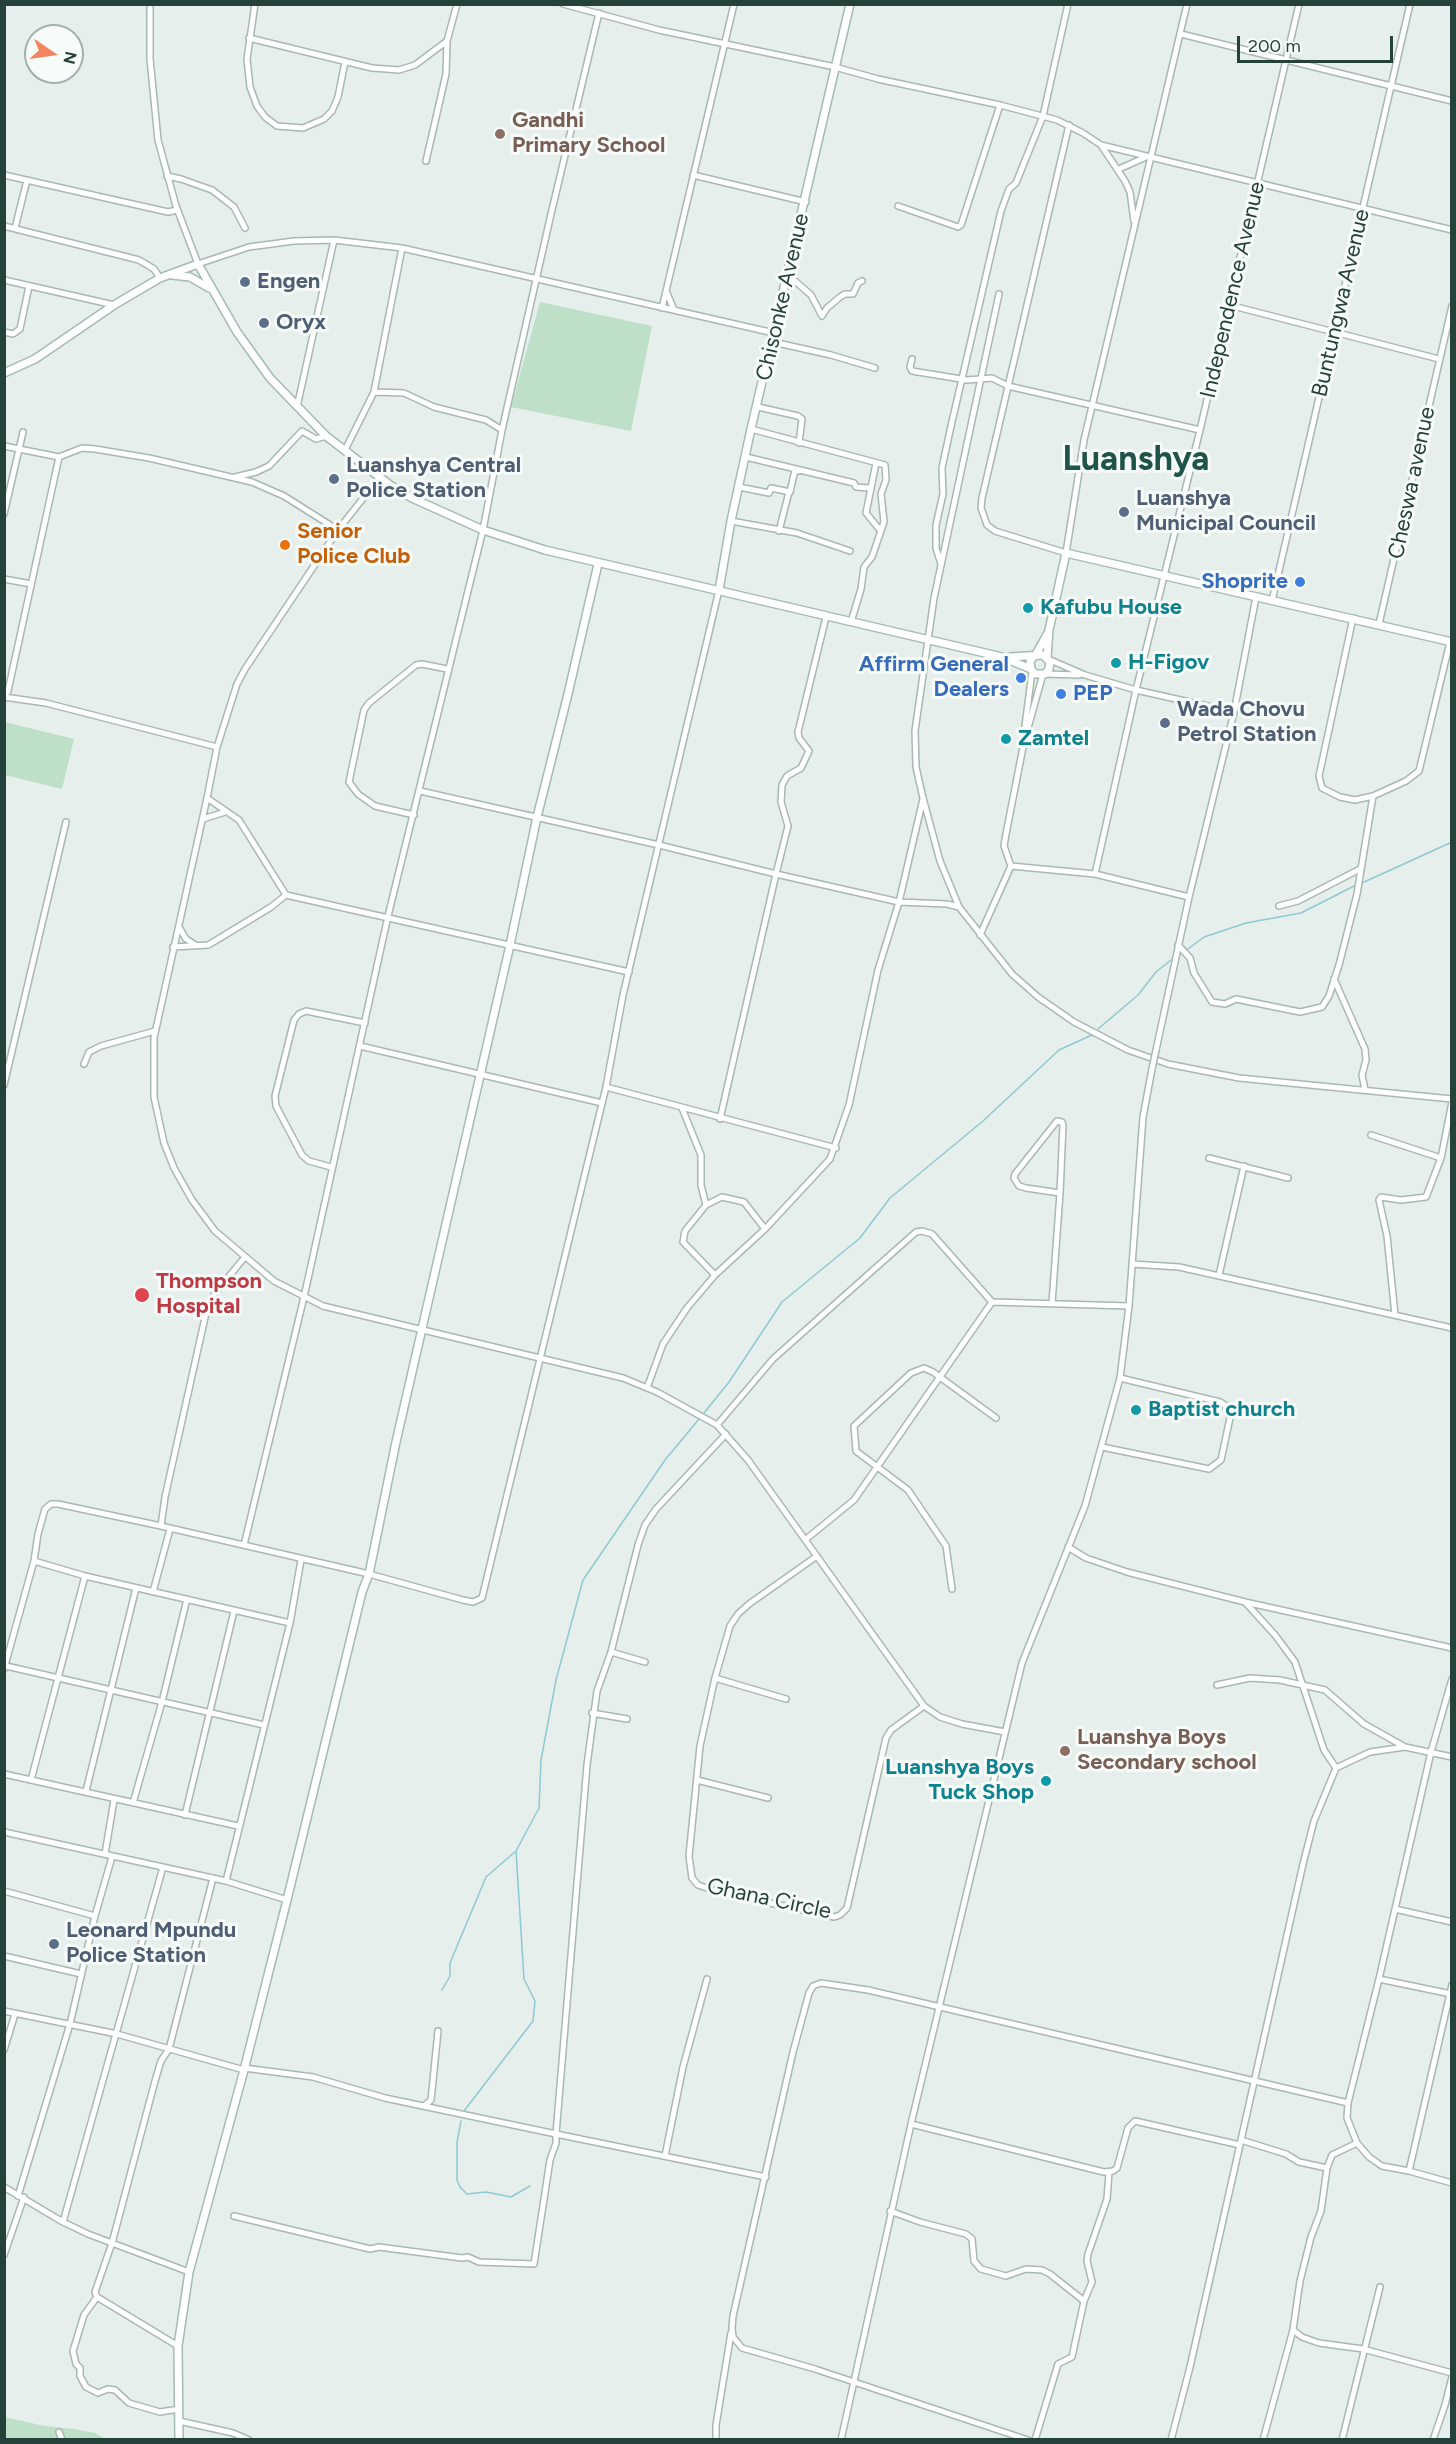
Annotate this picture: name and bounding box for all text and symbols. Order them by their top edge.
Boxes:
north arrow [24,24,84,84]
scale bar [1240,24,1396,62]
text: 200 m [1248,35,1301,57]
text: N [59,50,81,66]
place label: Gandhi Primary School [512,108,665,160]
marker: Gandhi Primary School [493,127,507,141]
street label: Independence Avenue [1195,179,1271,401]
street label: Buntungwa Avenue [1307,207,1375,399]
street label: Chisonke Avenue [751,211,815,383]
place label: Engen [257,269,320,295]
marker: Engen [238,275,252,289]
place label: Oryx [276,310,326,336]
marker: Oryx [257,316,271,330]
street label: Cheswa avenue [1383,405,1441,561]
district label: Luanshya [1063,440,1209,480]
place label: Luanshya Central Police Station [346,453,521,505]
marker: Luanshya Central Police Station [327,472,341,486]
place label: Luanshya Municipal Council [1136,486,1316,538]
marker: Luanshya Municipal Council [1117,505,1131,519]
place label: Senior Police Club [297,519,410,570]
marker: Senior Police Club [278,538,292,552]
place label: Shoprite [1201,569,1288,595]
marker: Shoprite [1293,575,1307,589]
place label: Kafubu House [1040,595,1182,621]
marker: Kafubu House [1021,601,1035,615]
place label: H-Figov [1128,650,1209,676]
place label: Affirm General Dealers [859,652,1009,704]
marker: H-Figov [1109,656,1123,670]
marker: Affirm General Dealers [1014,671,1028,685]
place label: PEP [1073,681,1112,707]
marker: PEP [1054,687,1068,701]
place label: Wada Chovu Petrol Station [1177,697,1316,748]
marker: Wada Chovu Petrol Station [1158,716,1172,730]
place label: Zamtel [1018,726,1089,752]
marker: Zamtel [999,732,1013,746]
place label: Thompson Hospital [156,1269,262,1320]
marker: Thompson Hospital [133,1286,151,1304]
place label: Baptist church [1148,1397,1295,1423]
marker: Baptist church [1129,1403,1143,1417]
place label: Luanshya Boys Secondary school [1077,1725,1257,1777]
marker: Luanshya Boys Secondary school [1058,1744,1072,1758]
place label: Luanshya Boys Tuck Shop [885,1755,1034,1807]
marker: Luanshya Boys Tuck Shop [1039,1774,1053,1788]
street label: Ghana Circle [704,1873,834,1925]
place label: Leonard Mpundu Police Station [66,1918,236,1970]
marker: Leonard Mpundu Police Station [47,1937,61,1951]

